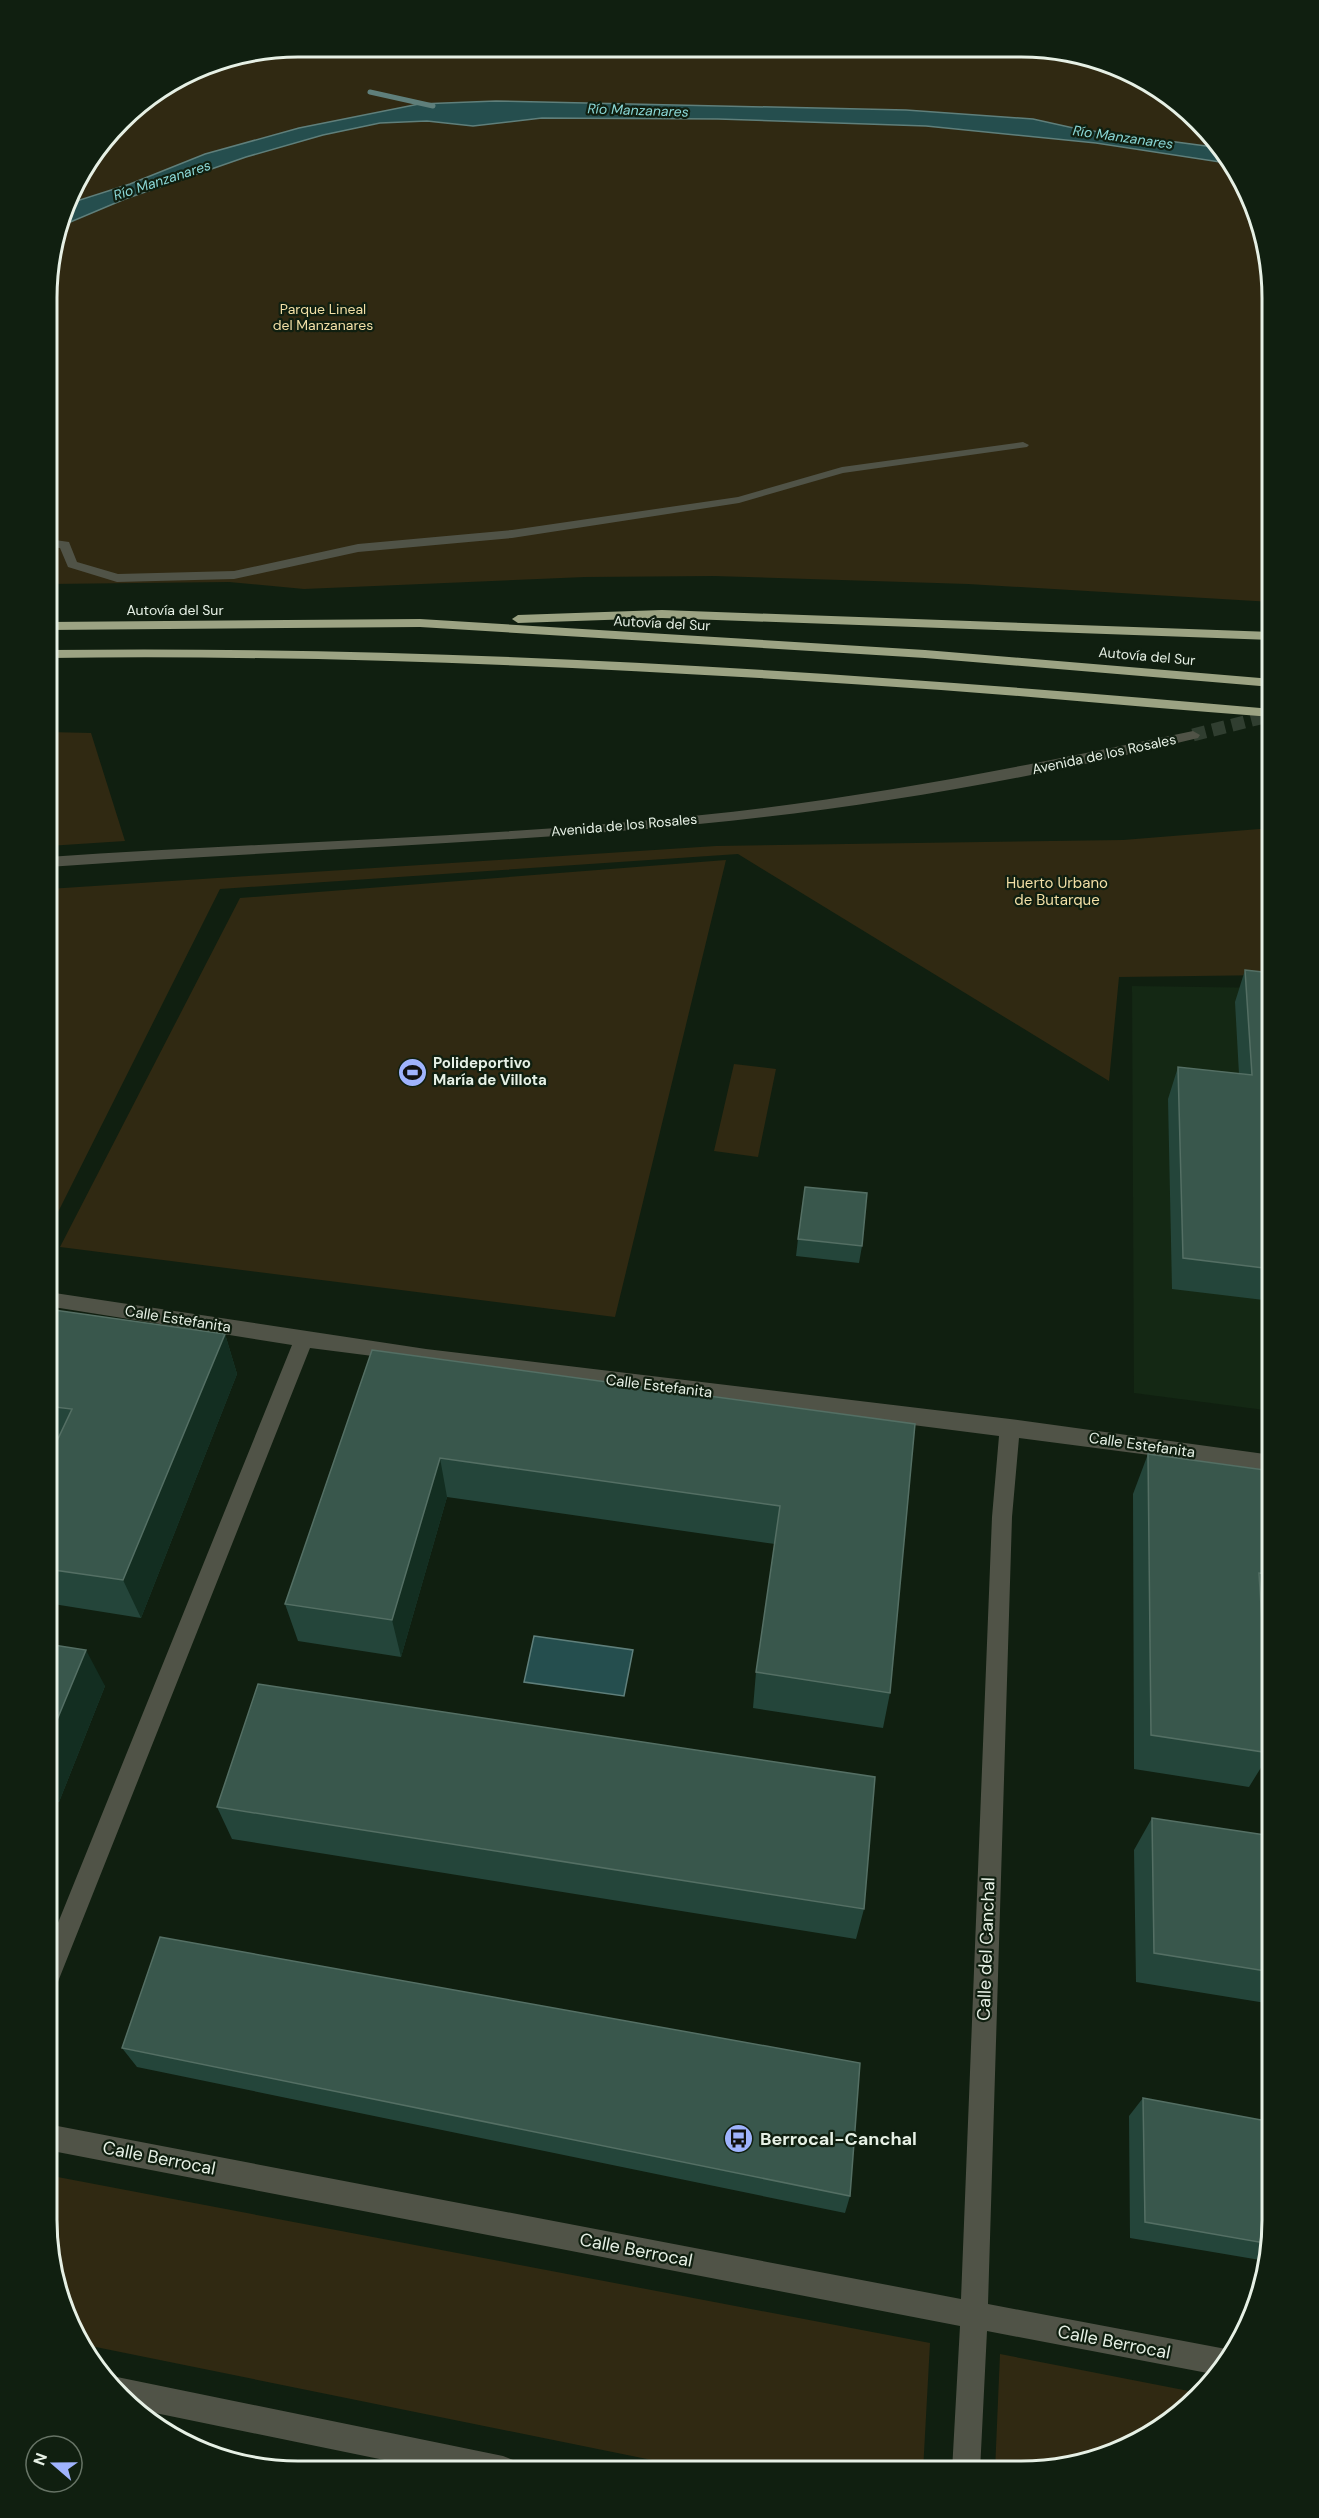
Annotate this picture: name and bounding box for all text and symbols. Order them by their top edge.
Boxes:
water label: Río Manzanares [587,99,689,121]
water label: Río Manzanares [1072,121,1174,153]
water label: Río Manzanares [111,156,213,204]
park label: Parque Lineal del Manzanares [273,300,373,334]
street label: Autovía del Sur [126,601,224,619]
street label: Autovía del Sur [613,611,711,635]
street label: Autovía del Sur [1098,643,1196,669]
street label: Avenida de los Rosales [1030,730,1178,778]
street label: Avenida de los Rosales [550,810,698,840]
park label: Huerto Urbano de Butarque [1006,873,1108,910]
place label: Polideportivo María de Villota [433,1053,547,1090]
sports icon: Polideportivo María de Villota [396,1056,428,1088]
street label: Calle Estefanita [123,1301,233,1337]
street label: Calle Estefanita [605,1370,713,1402]
street label: Calle Estefanita [1088,1428,1196,1462]
street label: Calle del Canchal [972,1877,1000,2021]
bus stop icon: Berrocal-Canchal [723,2123,755,2155]
place label: Berrocal-Canchal [760,2127,917,2151]
street label: Calle Berrocal [100,2135,218,2181]
street label: Calle Berrocal [577,2227,695,2273]
street label: Calle Berrocal [1055,2319,1173,2365]
north arrow [24,2434,84,2494]
text: N [29,2450,52,2468]

